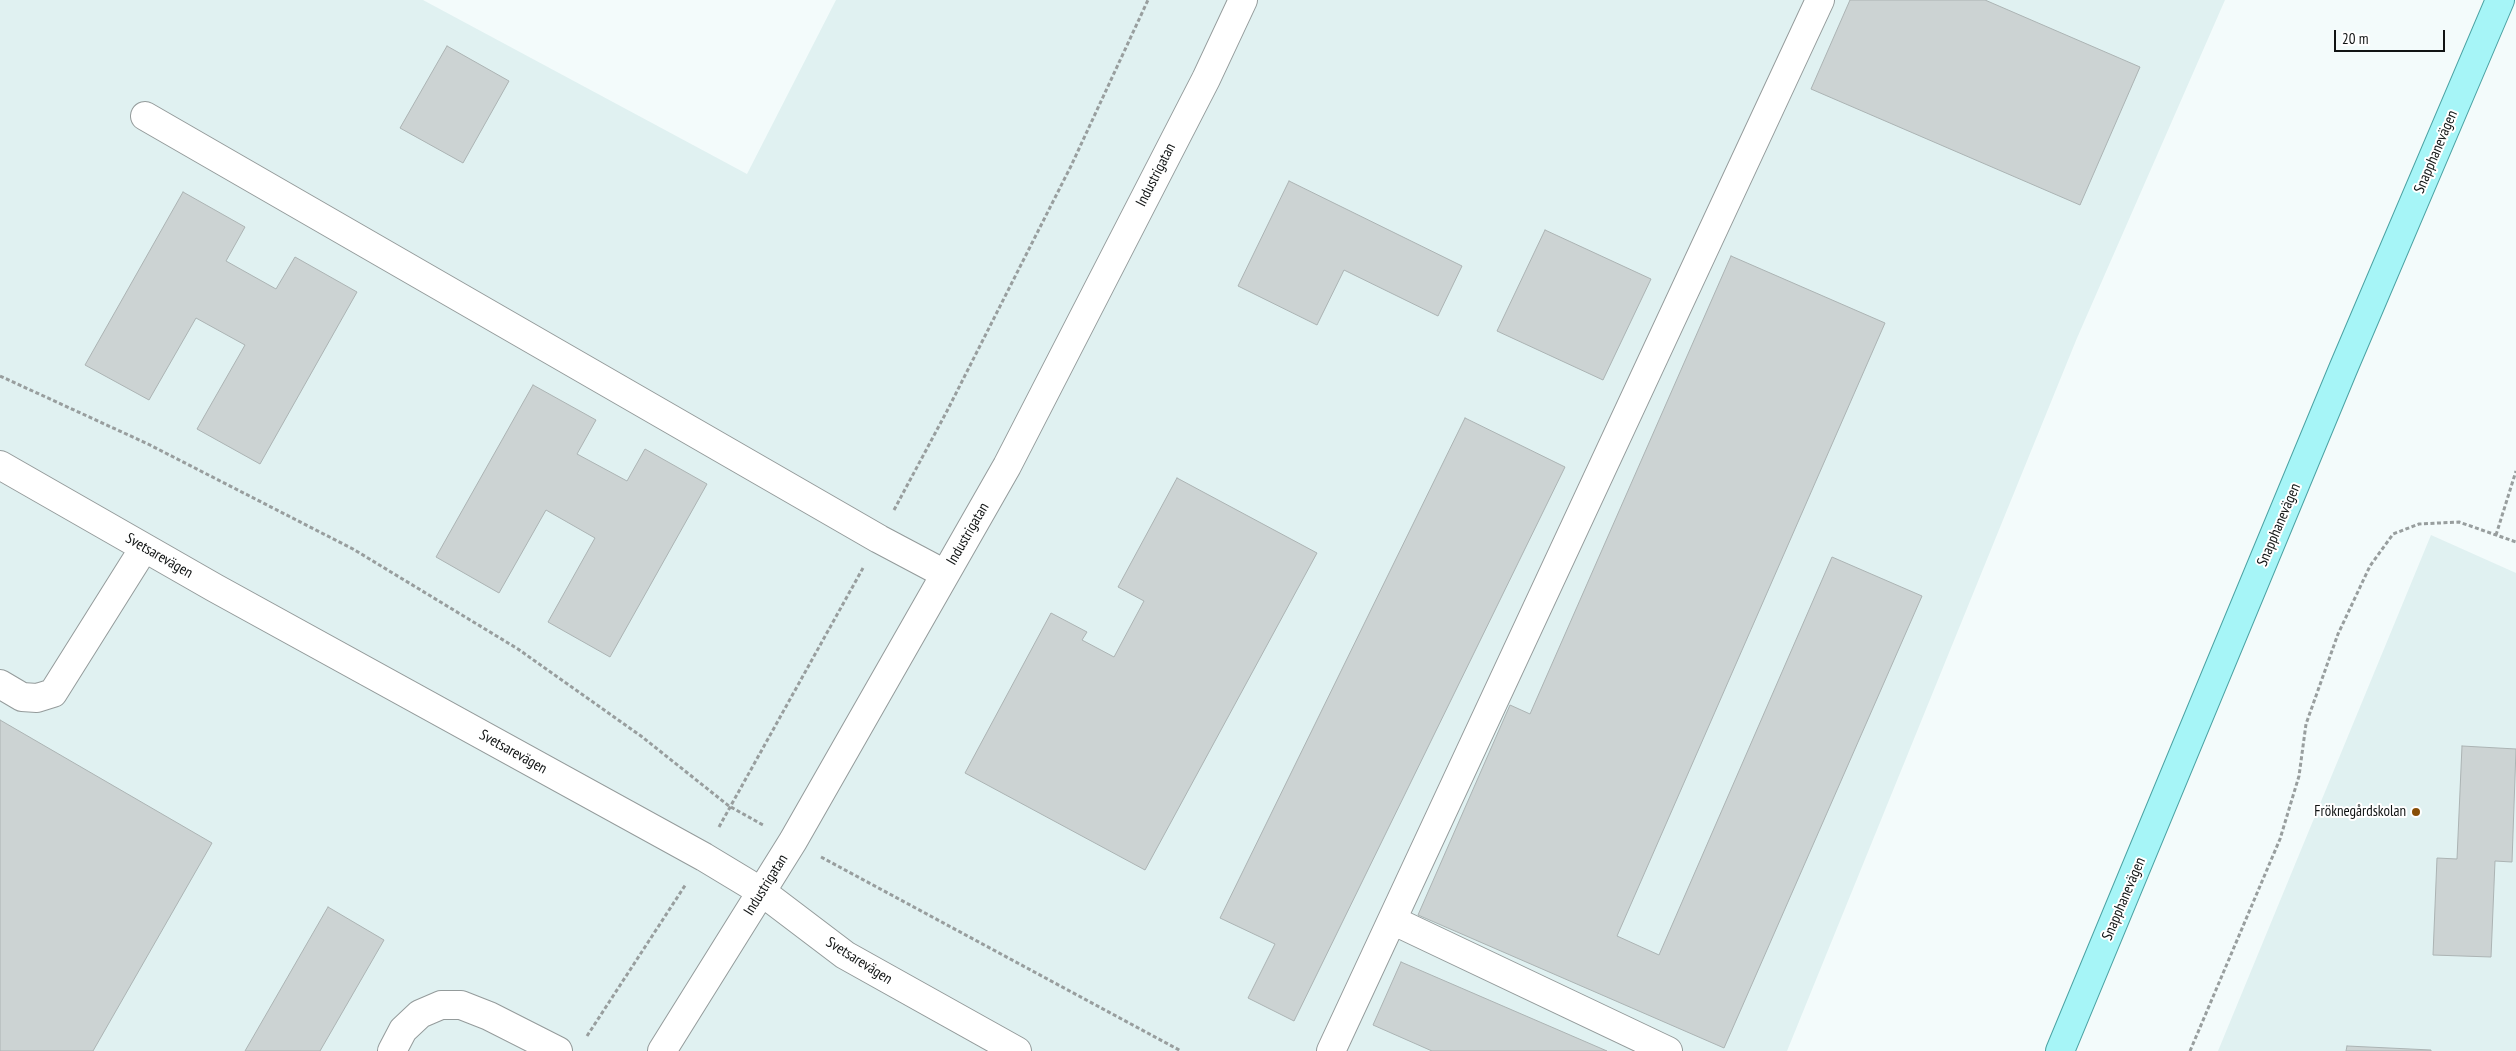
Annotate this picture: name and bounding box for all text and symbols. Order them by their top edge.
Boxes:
scale bar [2336,20,2447,52]
text: 20 m [2342,29,2368,48]
street label: Snapphanevägen [2410,108,2462,196]
street label: Industrigatan [1132,140,1180,210]
street label: Snapphanevägen [2253,481,2305,569]
street label: Industrigatan [943,500,993,568]
street label: Svetsarevägen [122,530,196,582]
street label: Svetsarevägen [476,726,550,778]
place label: Fröknegårdskolan [2314,803,2406,821]
marker: Fröknegårdskolan [2410,806,2422,818]
street label: Industrigatan [740,851,792,919]
street label: Snapphanevägen [2098,855,2150,943]
street label: Svetsarevägen [823,934,895,988]

